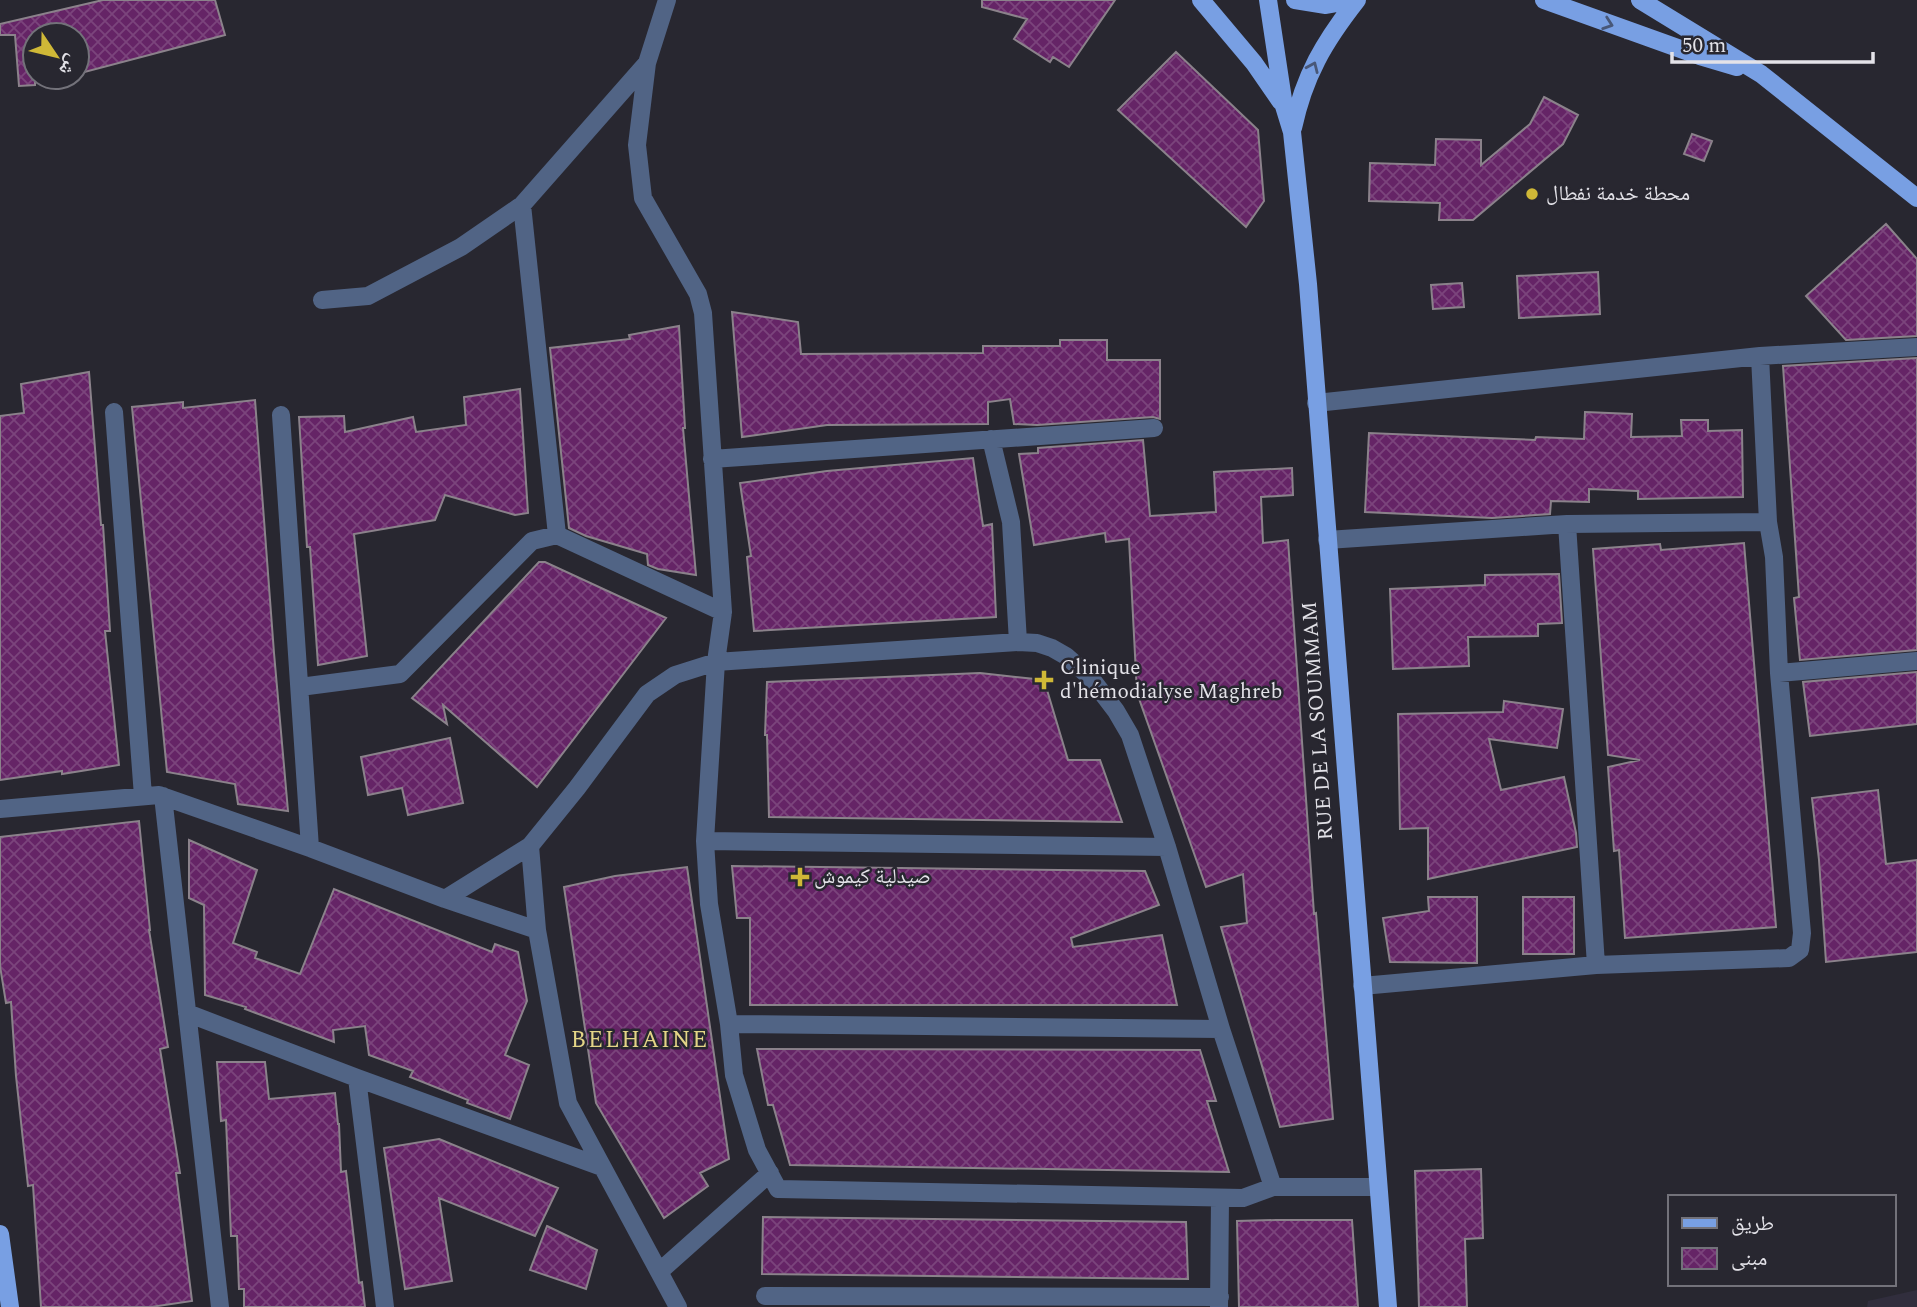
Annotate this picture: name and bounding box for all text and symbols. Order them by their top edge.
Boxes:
one-way arrow [1601,16,1613,30]
north arrow [21,21,91,91]
scale bar [1672,21,1873,65]
text: 50 m [1682,30,1726,62]
text: ش [51,48,86,81]
one-way arrow [1305,62,1319,74]
place label: محطة خدمة نفطال [1546,178,1690,210]
marker: محطة خدمة نفطال [1524,186,1540,202]
street label: RUE DE LA SOUMMAM [1294,600,1342,842]
place label: Clinique d'hémodialyse Maghreb [1060,652,1282,708]
marker: Clinique d'hémodialyse Maghreb [1034,670,1054,690]
place label: صيدلية كيموش [814,861,931,893]
marker: صيدلية كيموش [792,869,808,885]
district label: BELHAINE [571,1023,709,1058]
legend [1668,1195,1896,1286]
text: طريق [1731,1208,1774,1240]
text: مبنى [1731,1243,1767,1275]

